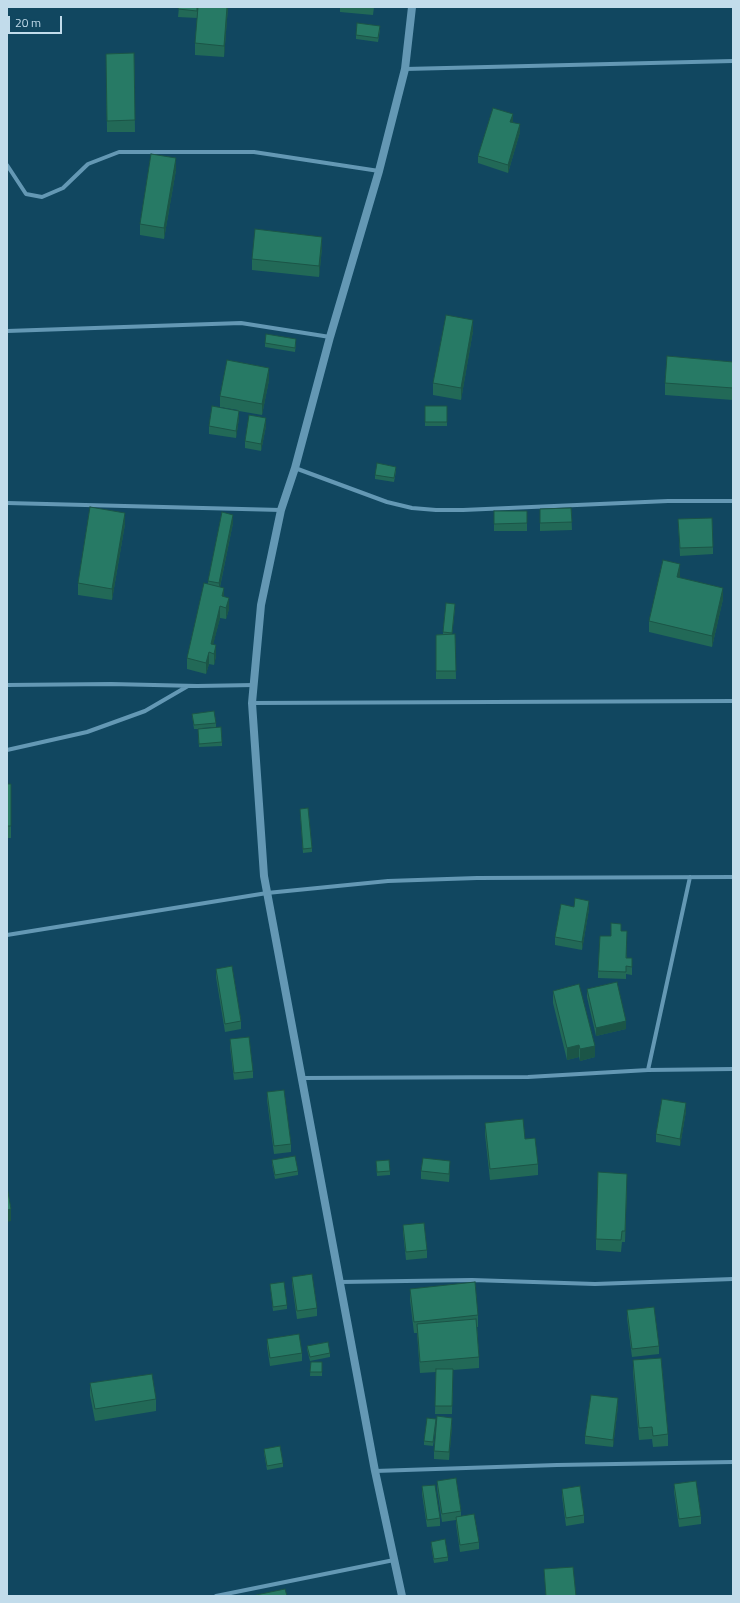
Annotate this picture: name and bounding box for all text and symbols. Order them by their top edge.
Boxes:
scale bar [10,8,64,34]
text: 20 m [15,13,41,32]

